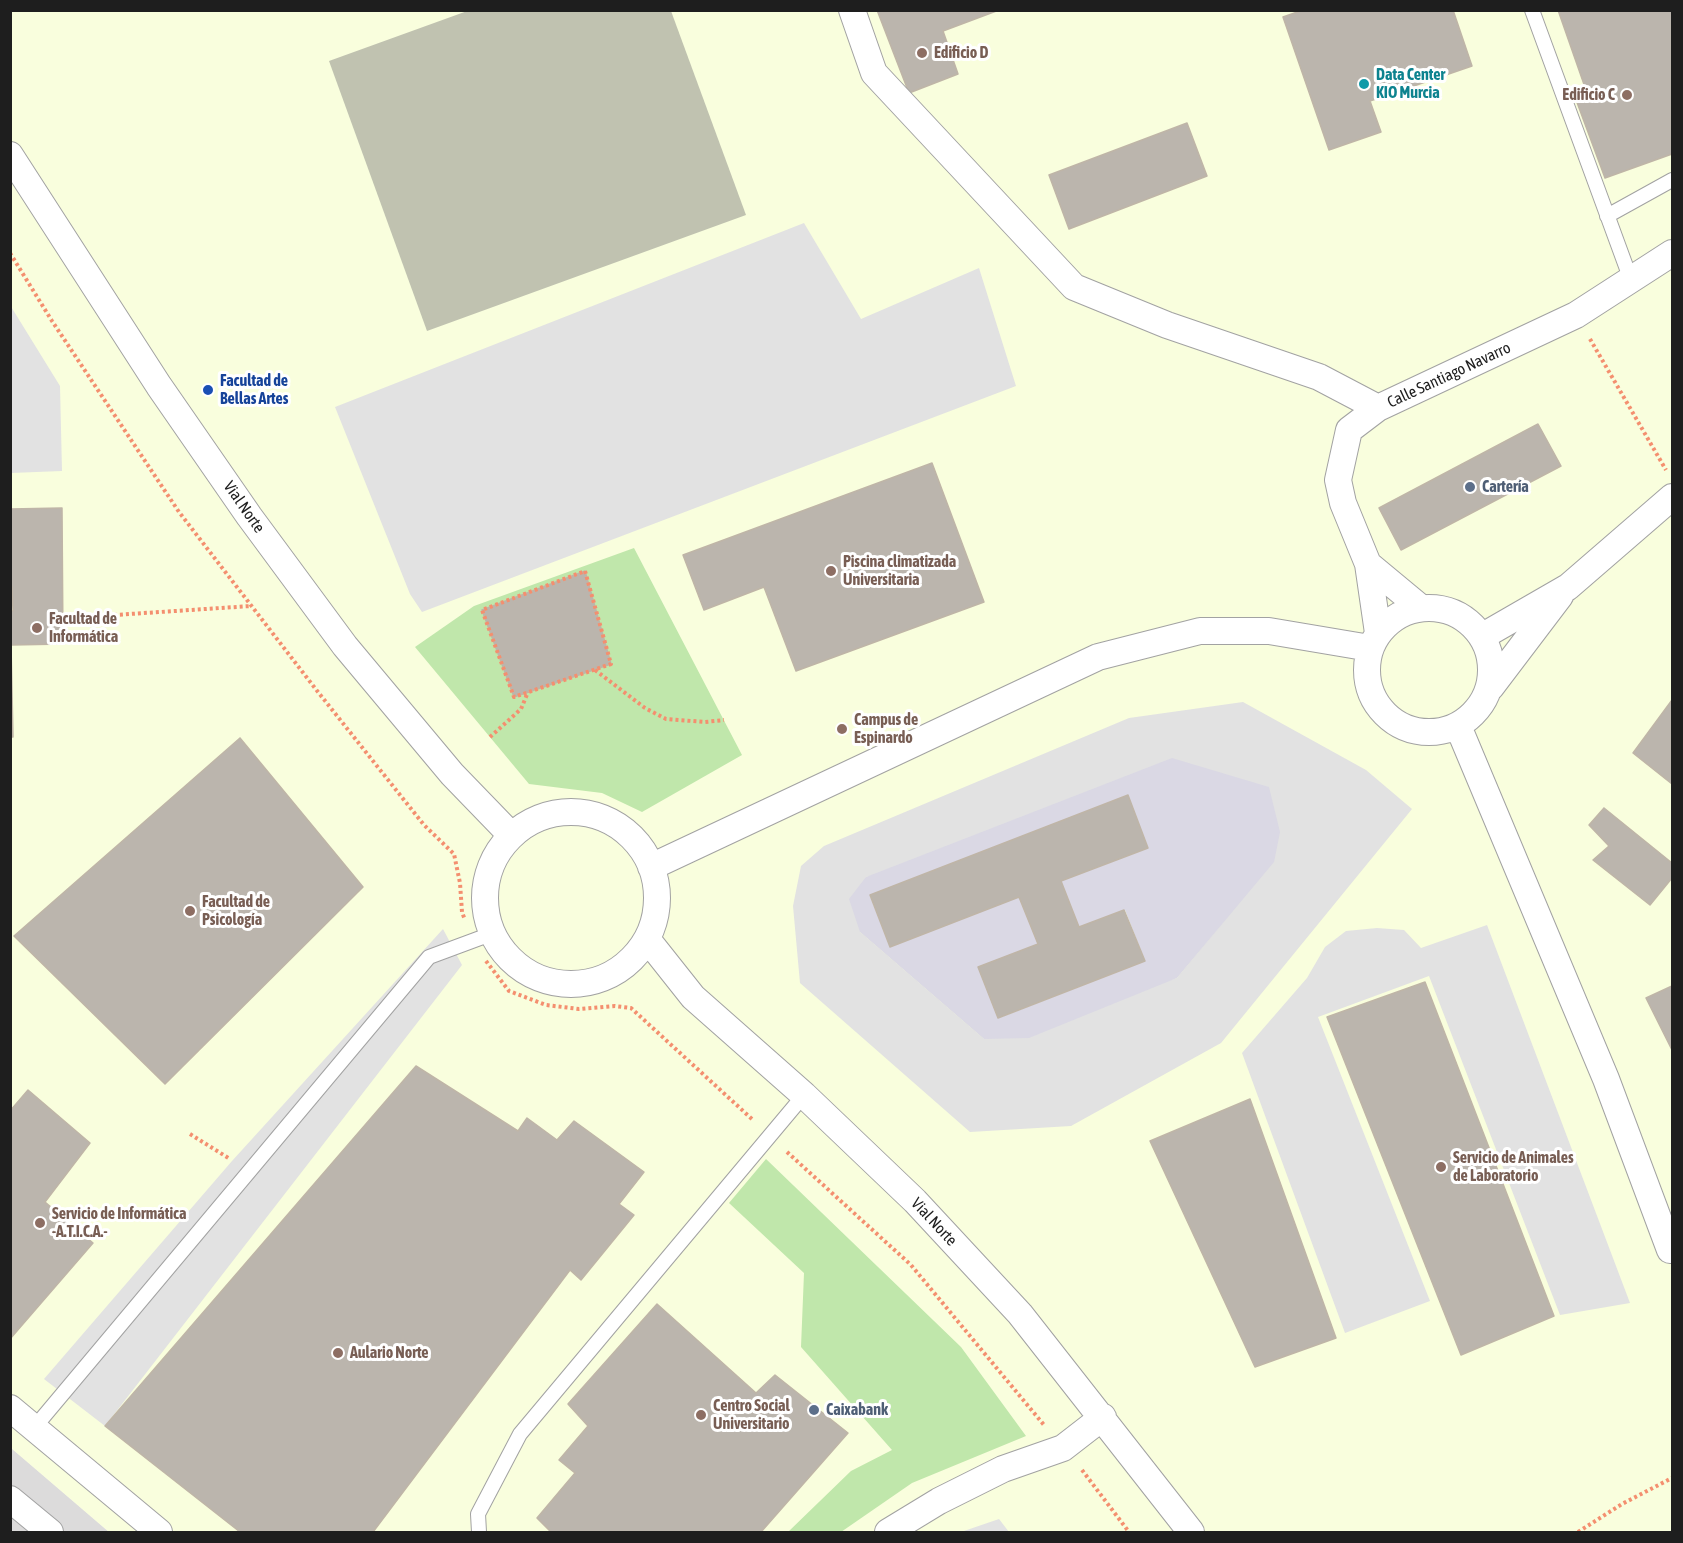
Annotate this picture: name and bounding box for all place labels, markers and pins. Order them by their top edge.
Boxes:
place label: Edificio D [934,43,988,63]
marker: Edificio D [915,46,929,60]
place label: Data Center KIO Murcia [1376,65,1445,103]
marker: Data Center KIO Murcia [1357,77,1371,91]
place label: Edificio C [1562,85,1615,105]
marker: Edificio C [1620,88,1634,102]
place label: Facultad de Bellas Artes [220,371,288,409]
marker: Facultad de Bellas Artes [201,383,215,397]
place label: Cartería [1482,477,1529,497]
marker: Cartería [1463,480,1477,494]
place label: Piscina climatizada Universitaria [843,552,956,590]
marker: Piscina climatizada Universitaria [824,564,838,578]
place label: Facultad de Informática [49,609,118,647]
marker: Facultad de Informática [30,621,44,635]
place label: Campus de Espinardo [854,710,918,748]
marker: Campus de Espinardo [835,722,849,736]
place label: Facultad de Psicología [202,892,270,930]
marker: Facultad de Psicología [183,904,197,918]
place label: Servicio de Animales de Laboratorio [1453,1148,1574,1186]
marker: Servicio de Animales de Laboratorio [1434,1160,1448,1174]
place label: Servicio de Informática -A.T.I.C.A.- [52,1204,186,1242]
marker: Servicio de Informática -A.T.I.C.A.- [33,1216,47,1230]
place label: Aulario Norte [350,1343,429,1363]
marker: Aulario Norte [331,1346,345,1360]
place label: Centro Social Universitario [713,1396,790,1434]
place label: Caixabank [826,1400,888,1420]
marker: Caixabank [807,1403,821,1417]
marker: Centro Social Universitario [694,1408,708,1422]

